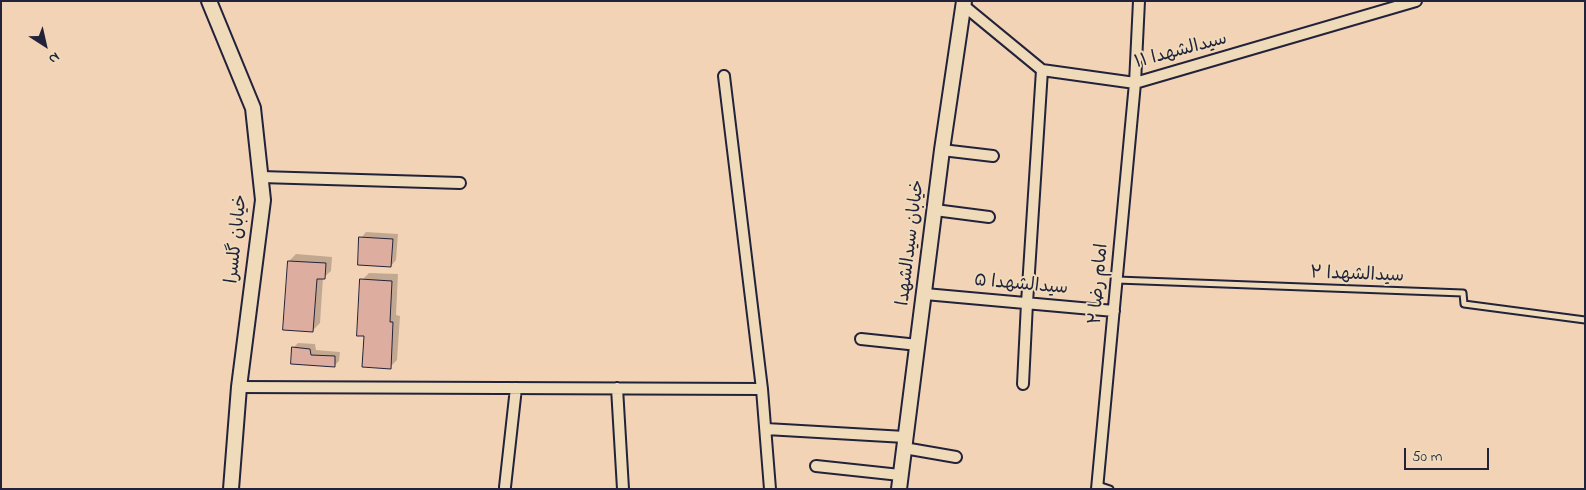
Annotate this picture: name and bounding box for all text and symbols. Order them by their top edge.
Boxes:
north arrow [20,20,70,70]
street label: سیدالشهدا ۱۱ [1132,29,1230,75]
text: N [44,46,64,69]
street label: خیابان سیدالشهدا [894,179,930,307]
street label: خیابان گلسرا [223,194,253,284]
street label: امام رضا ۲ [1086,243,1114,325]
street label: سیدالشهدا ۲ [1310,264,1404,288]
street label: سیدالشهدا ۵ [973,271,1069,301]
scale bar [1406,438,1491,470]
text: 50 m [1412,446,1442,468]

